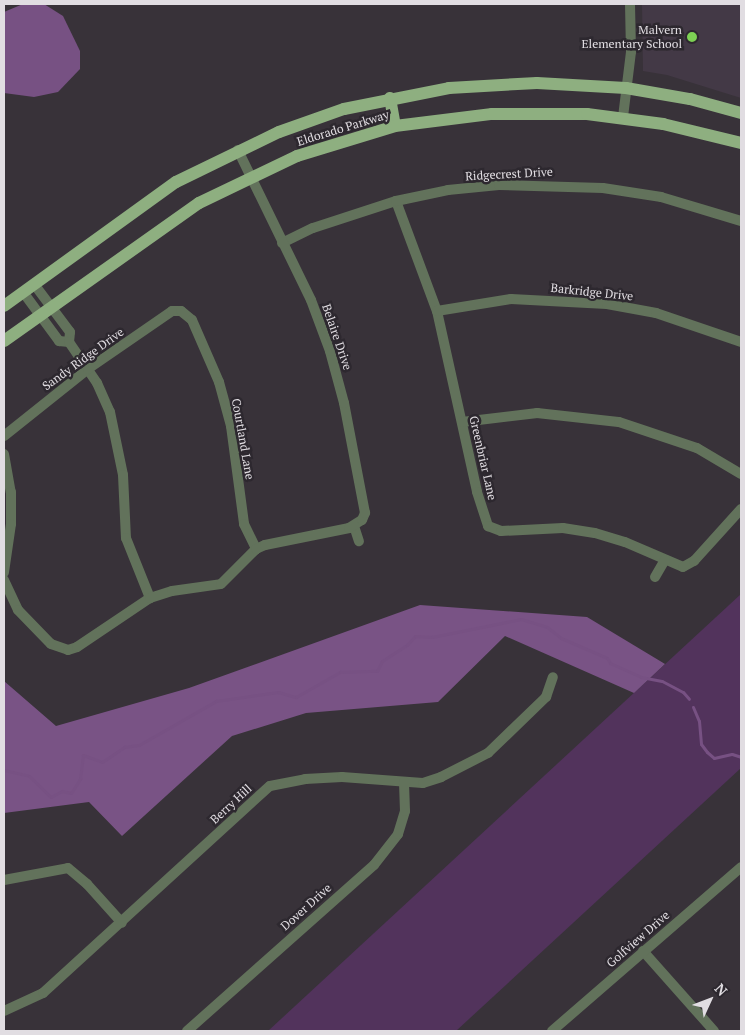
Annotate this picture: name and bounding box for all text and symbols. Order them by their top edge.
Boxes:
place label: Malvern Elementary School [582,23,682,51]
marker: Malvern Elementary School [686,31,698,43]
street label: Eldorado Parkway [295,107,391,149]
street label: Ridgecrest Drive [465,165,553,183]
street label: Barkridge Drive [550,281,634,303]
street label: Belaire Drive [319,302,355,372]
street label: Sandy Ridge Drive [40,325,126,393]
street label: Courtland Lane [229,397,257,481]
street label: Greenbriar Lane [466,414,500,502]
street label: Berry Hill [207,781,255,827]
street label: Dover Drive [278,881,334,933]
street label: Golfview Drive [604,908,672,970]
north arrow [685,975,735,1025]
text: N [711,979,732,1000]

